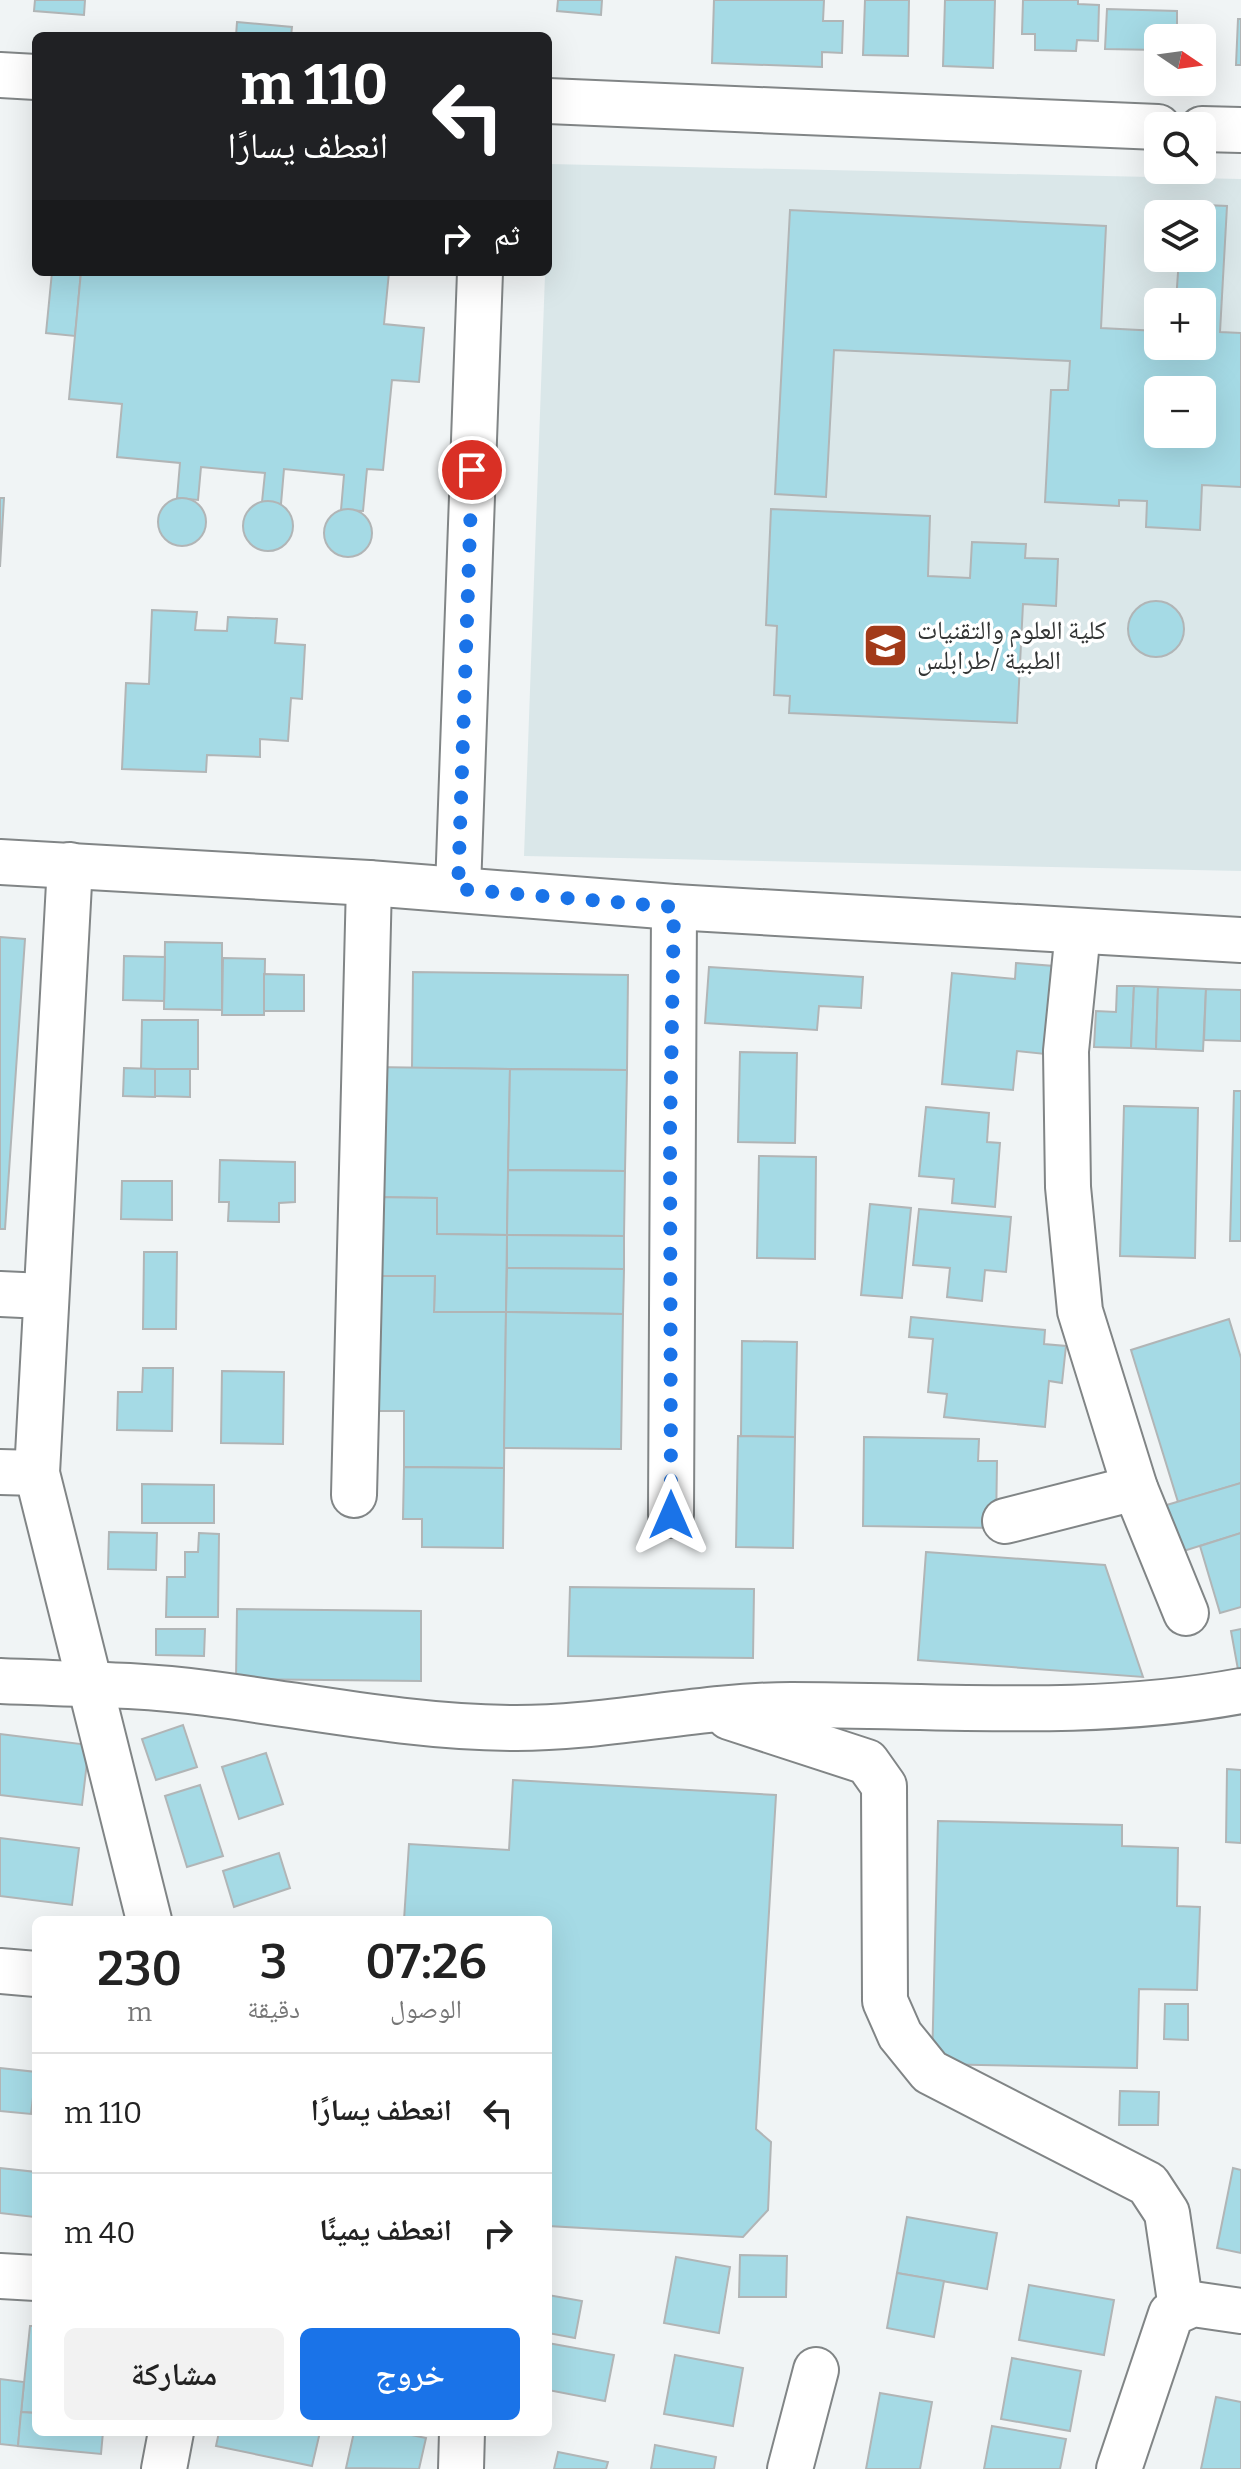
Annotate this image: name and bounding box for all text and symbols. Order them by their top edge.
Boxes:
north arrow [1144,24,1216,96]
map controls [1144,24,1216,448]
text: 110 m [241,52,388,119]
icon: left [416,64,520,168]
button: search [1144,112,1216,184]
text: انعطف يسارًا [228,124,388,168]
button: layers [1144,200,1216,272]
icon: right [434,216,478,260]
text: ثم [494,217,520,253]
button: + [1144,288,1216,360]
button: − [1144,376,1216,448]
pin [438,436,506,504]
icon: arrive [450,448,494,492]
place label: كلية العلوم والتقنيات الطبية /طرابلس [917,615,1106,676]
school or university icon: كلية العلوم والتقنيات الطبية /طرابلس [862,621,910,669]
position arrow [629,1473,713,1557]
text: 3 [260,1933,287,1991]
text: 07:26 [365,1933,487,1991]
text: 230 [97,1940,182,1998]
text: دقيقة [247,1994,300,2025]
text: الوصول [390,1994,462,2025]
text: m [127,1997,152,2028]
icon: left [476,2091,520,2135]
text: انعطف يسارًا [311,2092,452,2128]
text: 110 m [64,2095,142,2131]
icon: right [476,2211,520,2255]
text: انعطف يمينًا [319,2212,452,2248]
text: 40 m [64,2215,135,2251]
button: مشاركة [64,2328,284,2420]
button: خروج [300,2328,520,2420]

